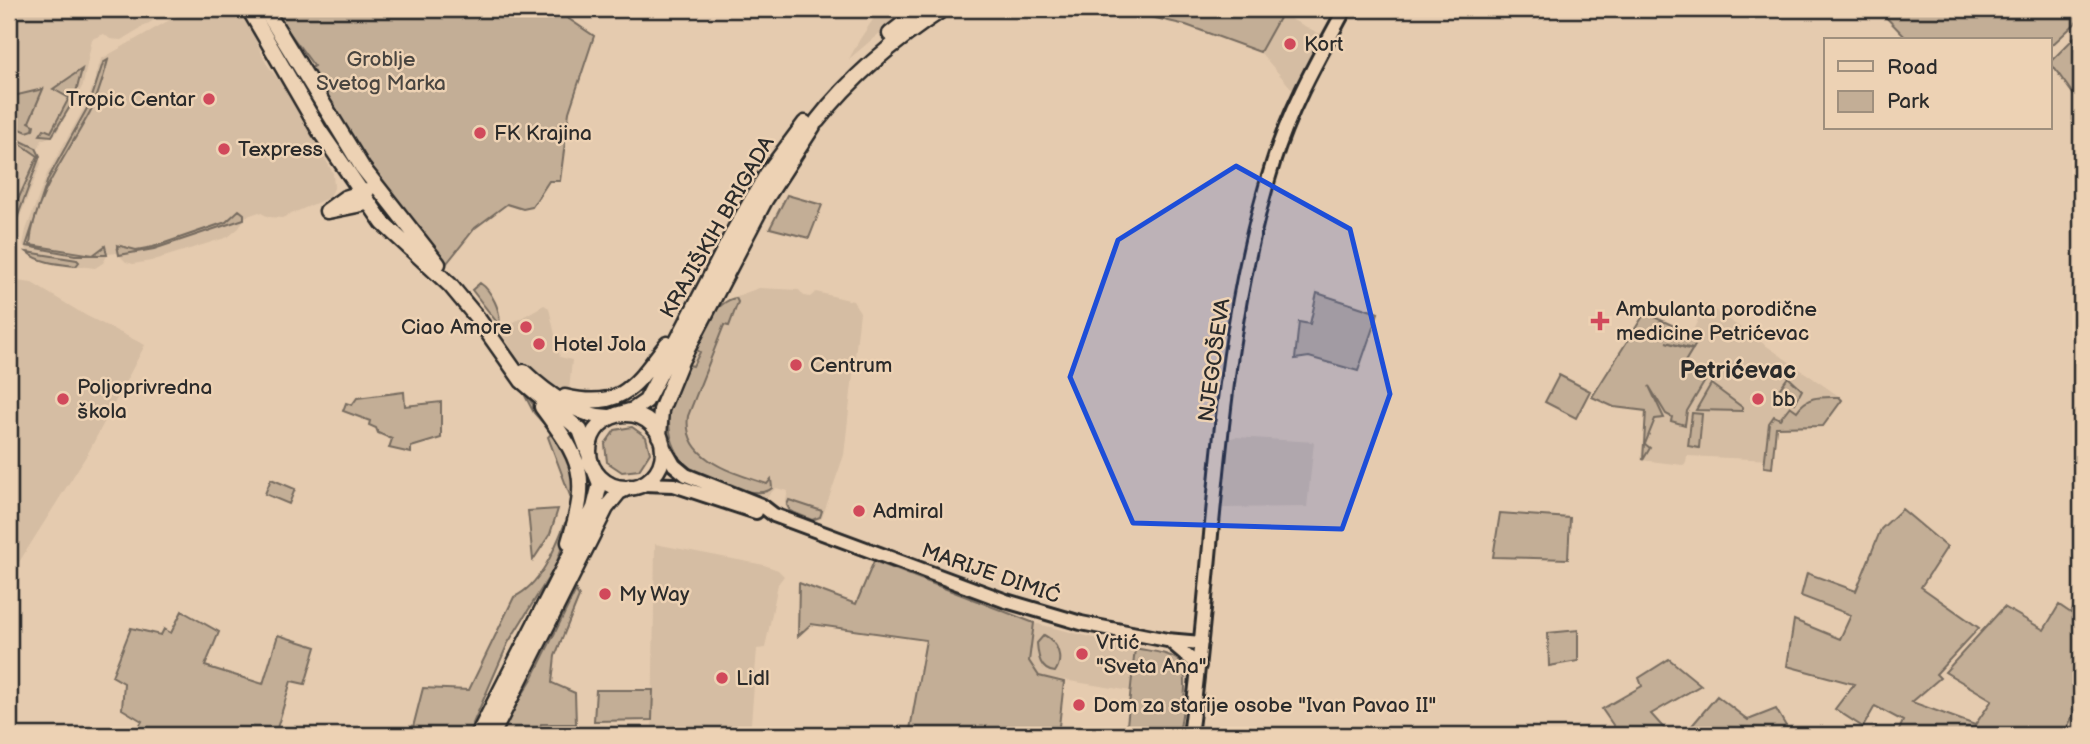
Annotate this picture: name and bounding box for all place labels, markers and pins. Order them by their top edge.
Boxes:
place label: Kort [1304,32,1344,57]
marker: Kort [1282,36,1298,52]
place label: Tropic Centar [66,87,195,112]
marker: Tropic Centar [201,91,217,107]
place label: FK Krajina [494,121,592,146]
marker: FK Krajina [472,125,488,141]
place label: Texpress [238,137,323,162]
marker: Texpress [216,141,232,157]
place label: Ambulanta porodične medicine Petrićevac [1616,297,1817,346]
marker: Ambulanta porodične medicine Petrićevac [1590,311,1610,331]
place label: Ciao Amore [401,315,512,340]
marker: Ciao Amore [518,319,534,335]
place label: Hotel Jola [553,332,646,357]
marker: Hotel Jola [531,336,547,352]
place label: Centrum [810,353,892,378]
marker: Centrum [788,357,804,373]
place label: Poljoprivredna škola [77,375,212,424]
place label: bb [1772,387,1796,412]
marker: Poljoprivredna škola [55,391,71,407]
marker: bb [1750,391,1766,407]
place label: Admiral [873,499,943,524]
marker: Admiral [851,503,867,519]
place label: My Way [619,582,690,607]
marker: My Way [597,586,613,602]
place label: Vrtić "Sveta Ana" [1096,630,1207,679]
marker: Vrtić "Sveta Ana" [1074,646,1090,662]
place label: Lidl [736,666,770,691]
marker: Lidl [714,670,730,686]
place label: Dom za starije osobe "Ivan Pavao II" [1093,693,1436,718]
marker: Dom za starije osobe "Ivan Pavao II" [1071,697,1087,713]

